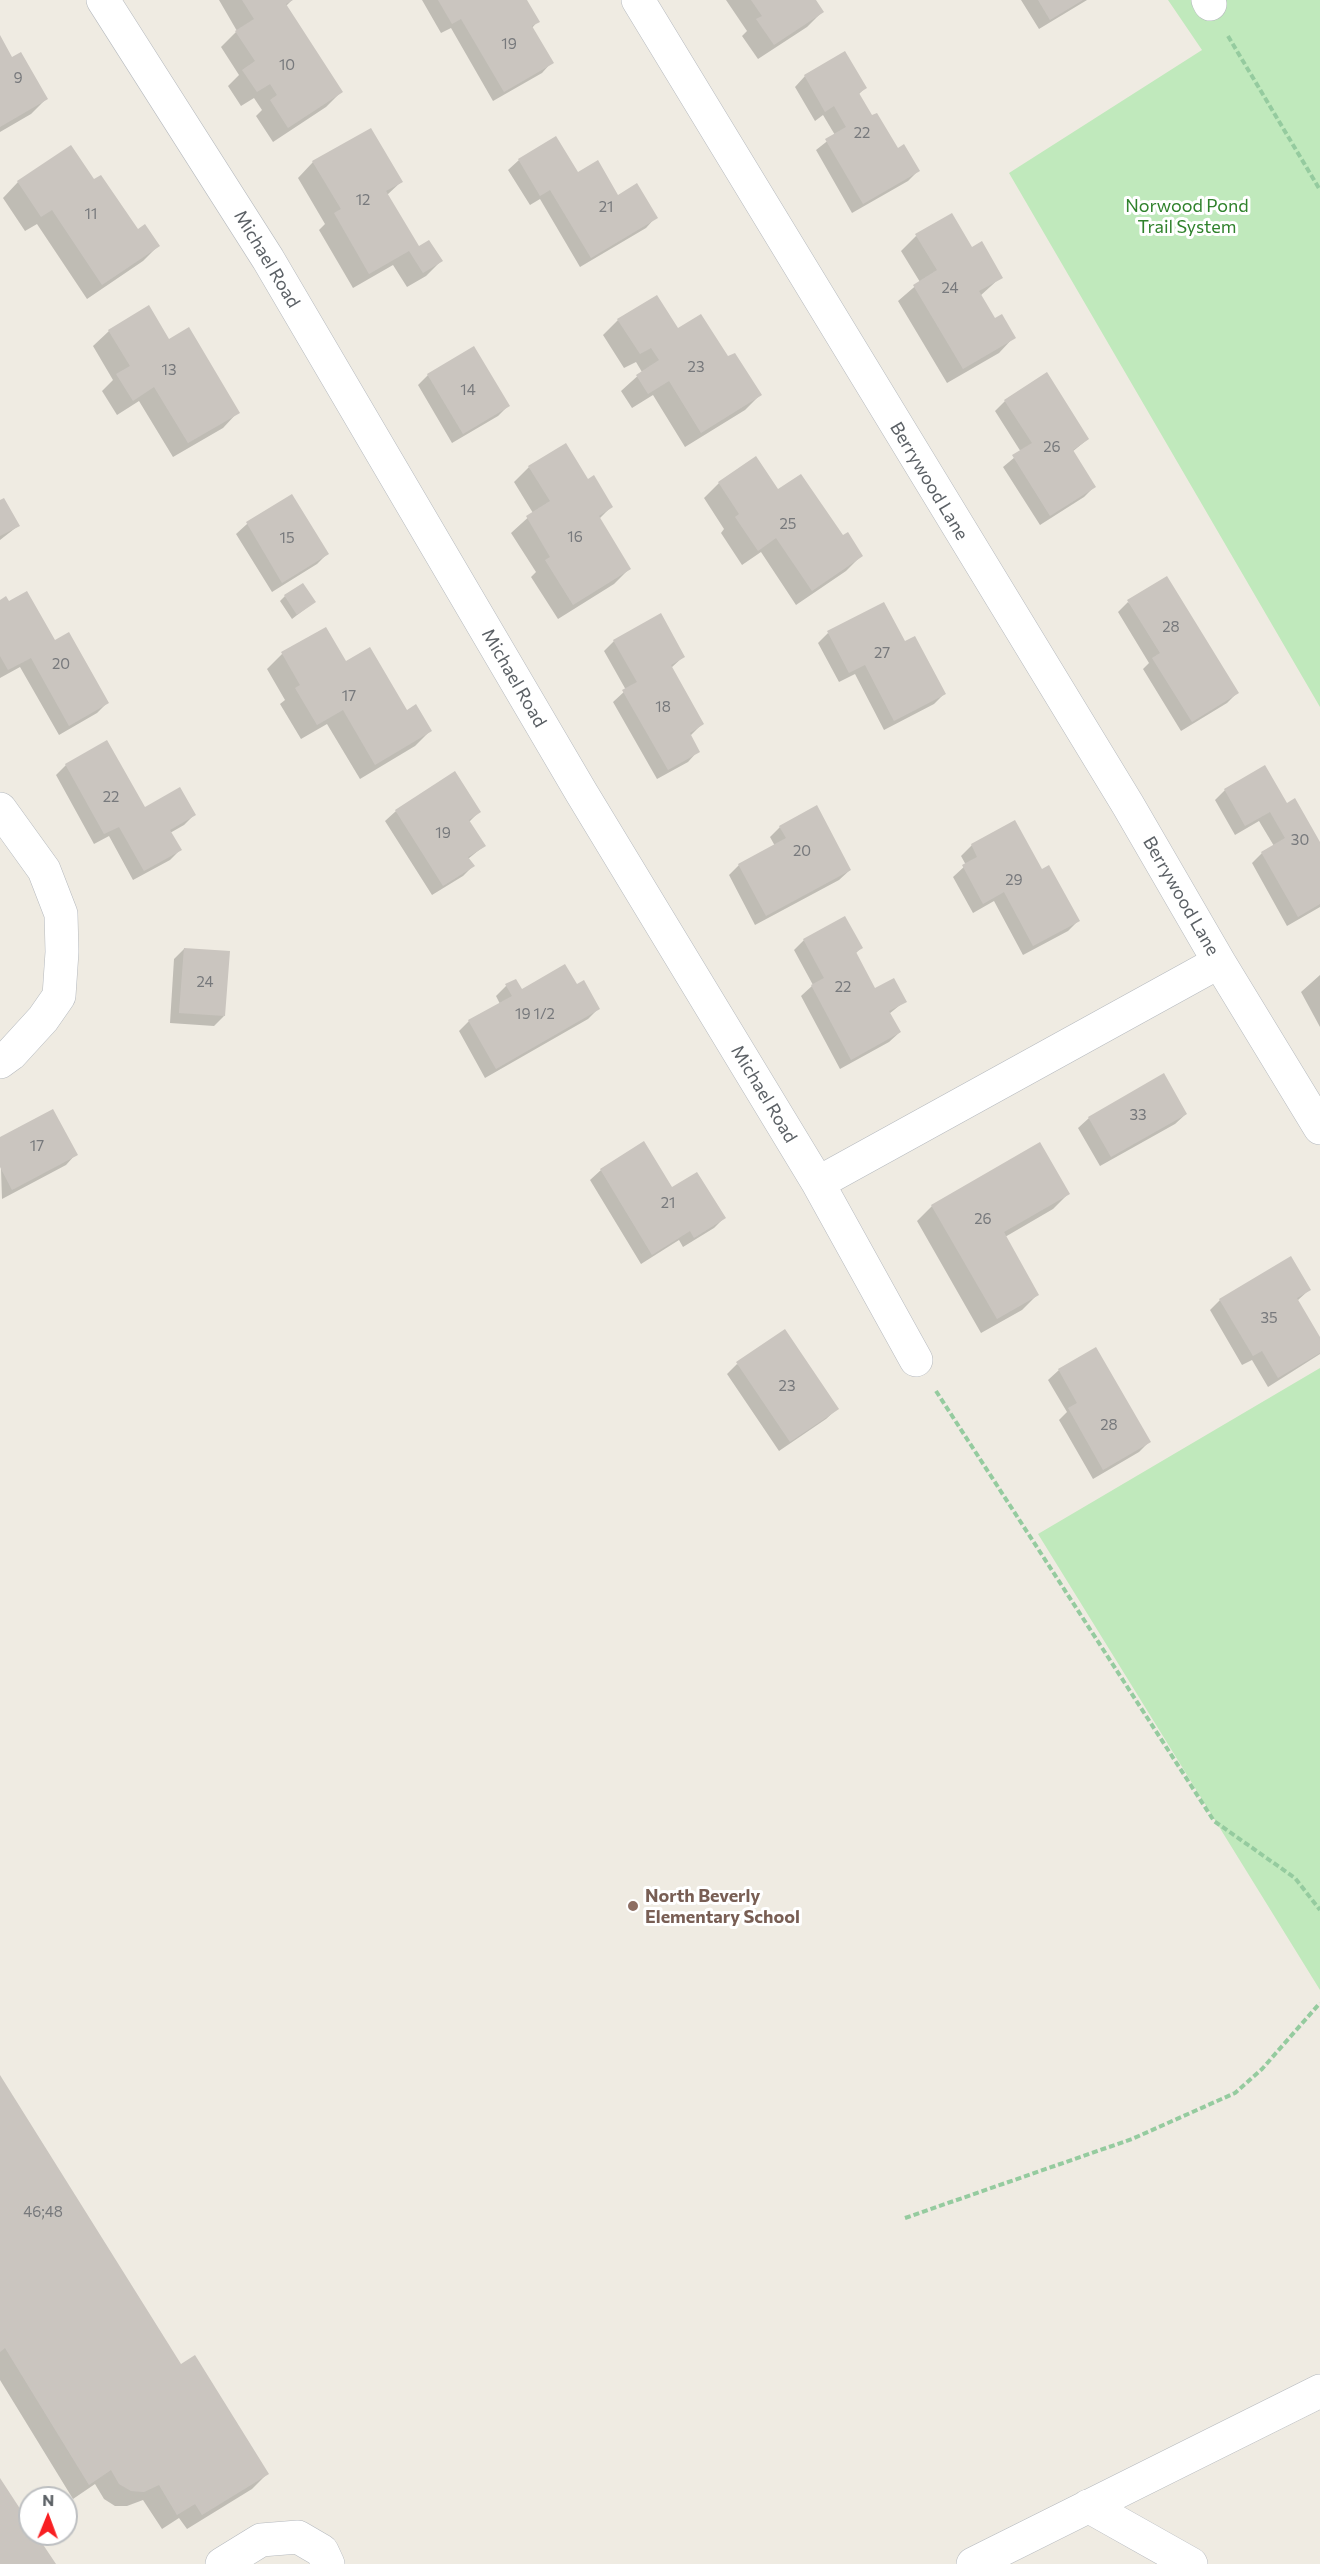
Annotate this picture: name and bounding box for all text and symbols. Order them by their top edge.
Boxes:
house number: 19 [501,35,517,53]
house number: 10 [279,56,295,74]
house number: 9 [13,69,23,87]
house number: 22 [854,124,870,142]
house number: 12 [356,191,370,209]
park label: Norwood Pond Trail System [1125,195,1249,238]
house number: 21 [599,198,613,216]
house number: 11 [85,205,97,223]
street label: Michael Road [229,206,305,312]
house number: 24 [941,279,959,297]
house number: 23 [688,358,704,376]
house number: 13 [162,361,176,379]
house number: 14 [460,381,476,399]
street label: Berrywood Lane [885,418,973,544]
house number: 26 [1043,438,1061,456]
house number: 25 [780,515,796,533]
house number: 16 [567,528,583,546]
house number: 15 [279,529,295,547]
house number: 28 [1162,618,1180,636]
street label: Michael Road [477,625,551,731]
house number: 27 [874,644,890,662]
house number: 20 [52,655,70,673]
house number: 17 [342,687,356,705]
house number: 18 [655,698,671,716]
house number: 22 [103,788,119,806]
house number: 19 [435,824,451,842]
house number: 30 [1291,831,1309,849]
street label: Berrywood Lane [1138,833,1224,959]
house number: 20 [793,842,811,860]
house number: 29 [1005,871,1023,889]
house number: 24 [196,973,214,991]
house number: 22 [835,978,851,996]
house number: 19 1/2 [515,1005,555,1023]
street label: Michael Road [726,1041,802,1147]
house number: 33 [1129,1106,1147,1124]
house number: 17 [30,1137,44,1155]
house number: 21 [661,1194,675,1212]
house number: 26 [974,1210,992,1228]
house number: 35 [1260,1309,1278,1327]
house number: 23 [779,1377,795,1395]
house number: 28 [1100,1416,1118,1434]
place label: North Beverly Elementary School [645,1885,800,1928]
marker: North Beverly Elementary School [626,1899,640,1913]
house number: 46;48 [23,2203,63,2221]
north arrow [18,2486,78,2546]
text: N [42,2490,54,2509]

